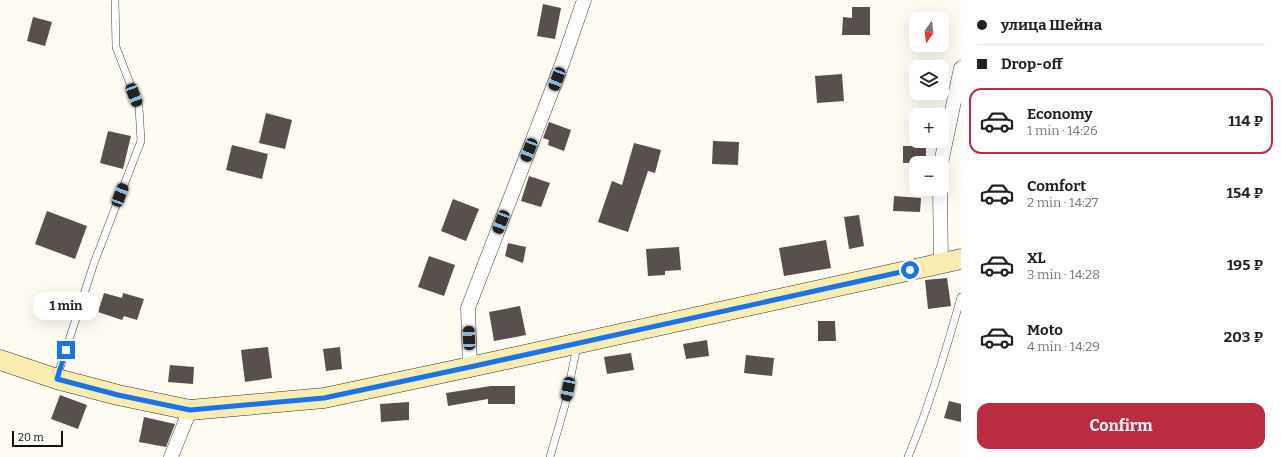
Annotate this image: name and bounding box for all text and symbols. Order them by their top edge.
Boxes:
north arrow [909,12,949,52]
map controls [909,12,949,196]
text: улица Шейна [1001,16,1102,34]
text: Drop-off [1001,55,1062,73]
button: layers [909,60,949,100]
car [547,66,567,92]
car [124,82,144,108]
icon: car [979,103,1015,139]
text: Economy [1027,105,1093,123]
button: + [909,108,949,148]
text: 114 ₽ [1228,112,1263,130]
text: 1 min · 14:26 [1027,123,1098,138]
car [519,137,539,163]
button: − [909,156,949,196]
icon: car [979,175,1015,211]
text: Comfort [1027,177,1086,195]
car [110,182,130,208]
text: 154 ₽ [1227,184,1263,202]
text: 2 min · 14:27 [1027,195,1098,210]
car [491,209,511,235]
icon: car [979,247,1015,283]
text: XL [1027,249,1046,267]
text: 195 ₽ [1227,256,1263,274]
route start [901,261,919,279]
text: 3 min · 14:28 [1027,267,1100,282]
callout: 1 min [33,292,99,320]
text: 1 min [50,298,82,313]
icon: car [979,319,1015,355]
text: Moto [1027,321,1063,339]
car [463,326,475,350]
text: 203 ₽ [1224,328,1263,346]
text: 4 min · 14:29 [1027,339,1100,354]
route end [57,341,75,359]
car [560,376,576,402]
button: Confirm [977,403,1265,449]
scale bar [12,429,63,448]
text: 20 m [18,431,44,444]

